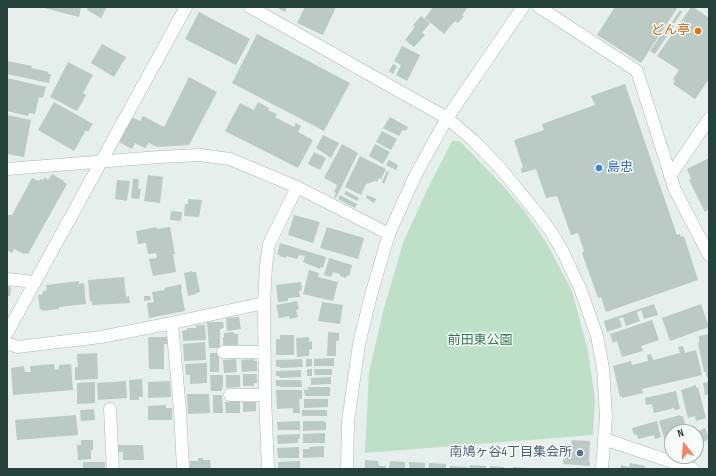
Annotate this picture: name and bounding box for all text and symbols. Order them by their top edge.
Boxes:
place label: どん亭 [651,23,690,39]
marker: どん亭 [693,26,703,36]
place label: 島忠 [607,160,633,176]
marker: 島忠 [594,163,604,173]
park label: 前田東公園 [448,333,512,349]
north arrow [664,424,704,464]
text: N [676,426,685,440]
place label: 南鳩ヶ谷4丁目集会所 [450,445,572,461]
marker: 南鳩ヶ谷4丁目集会所 [575,448,585,458]

